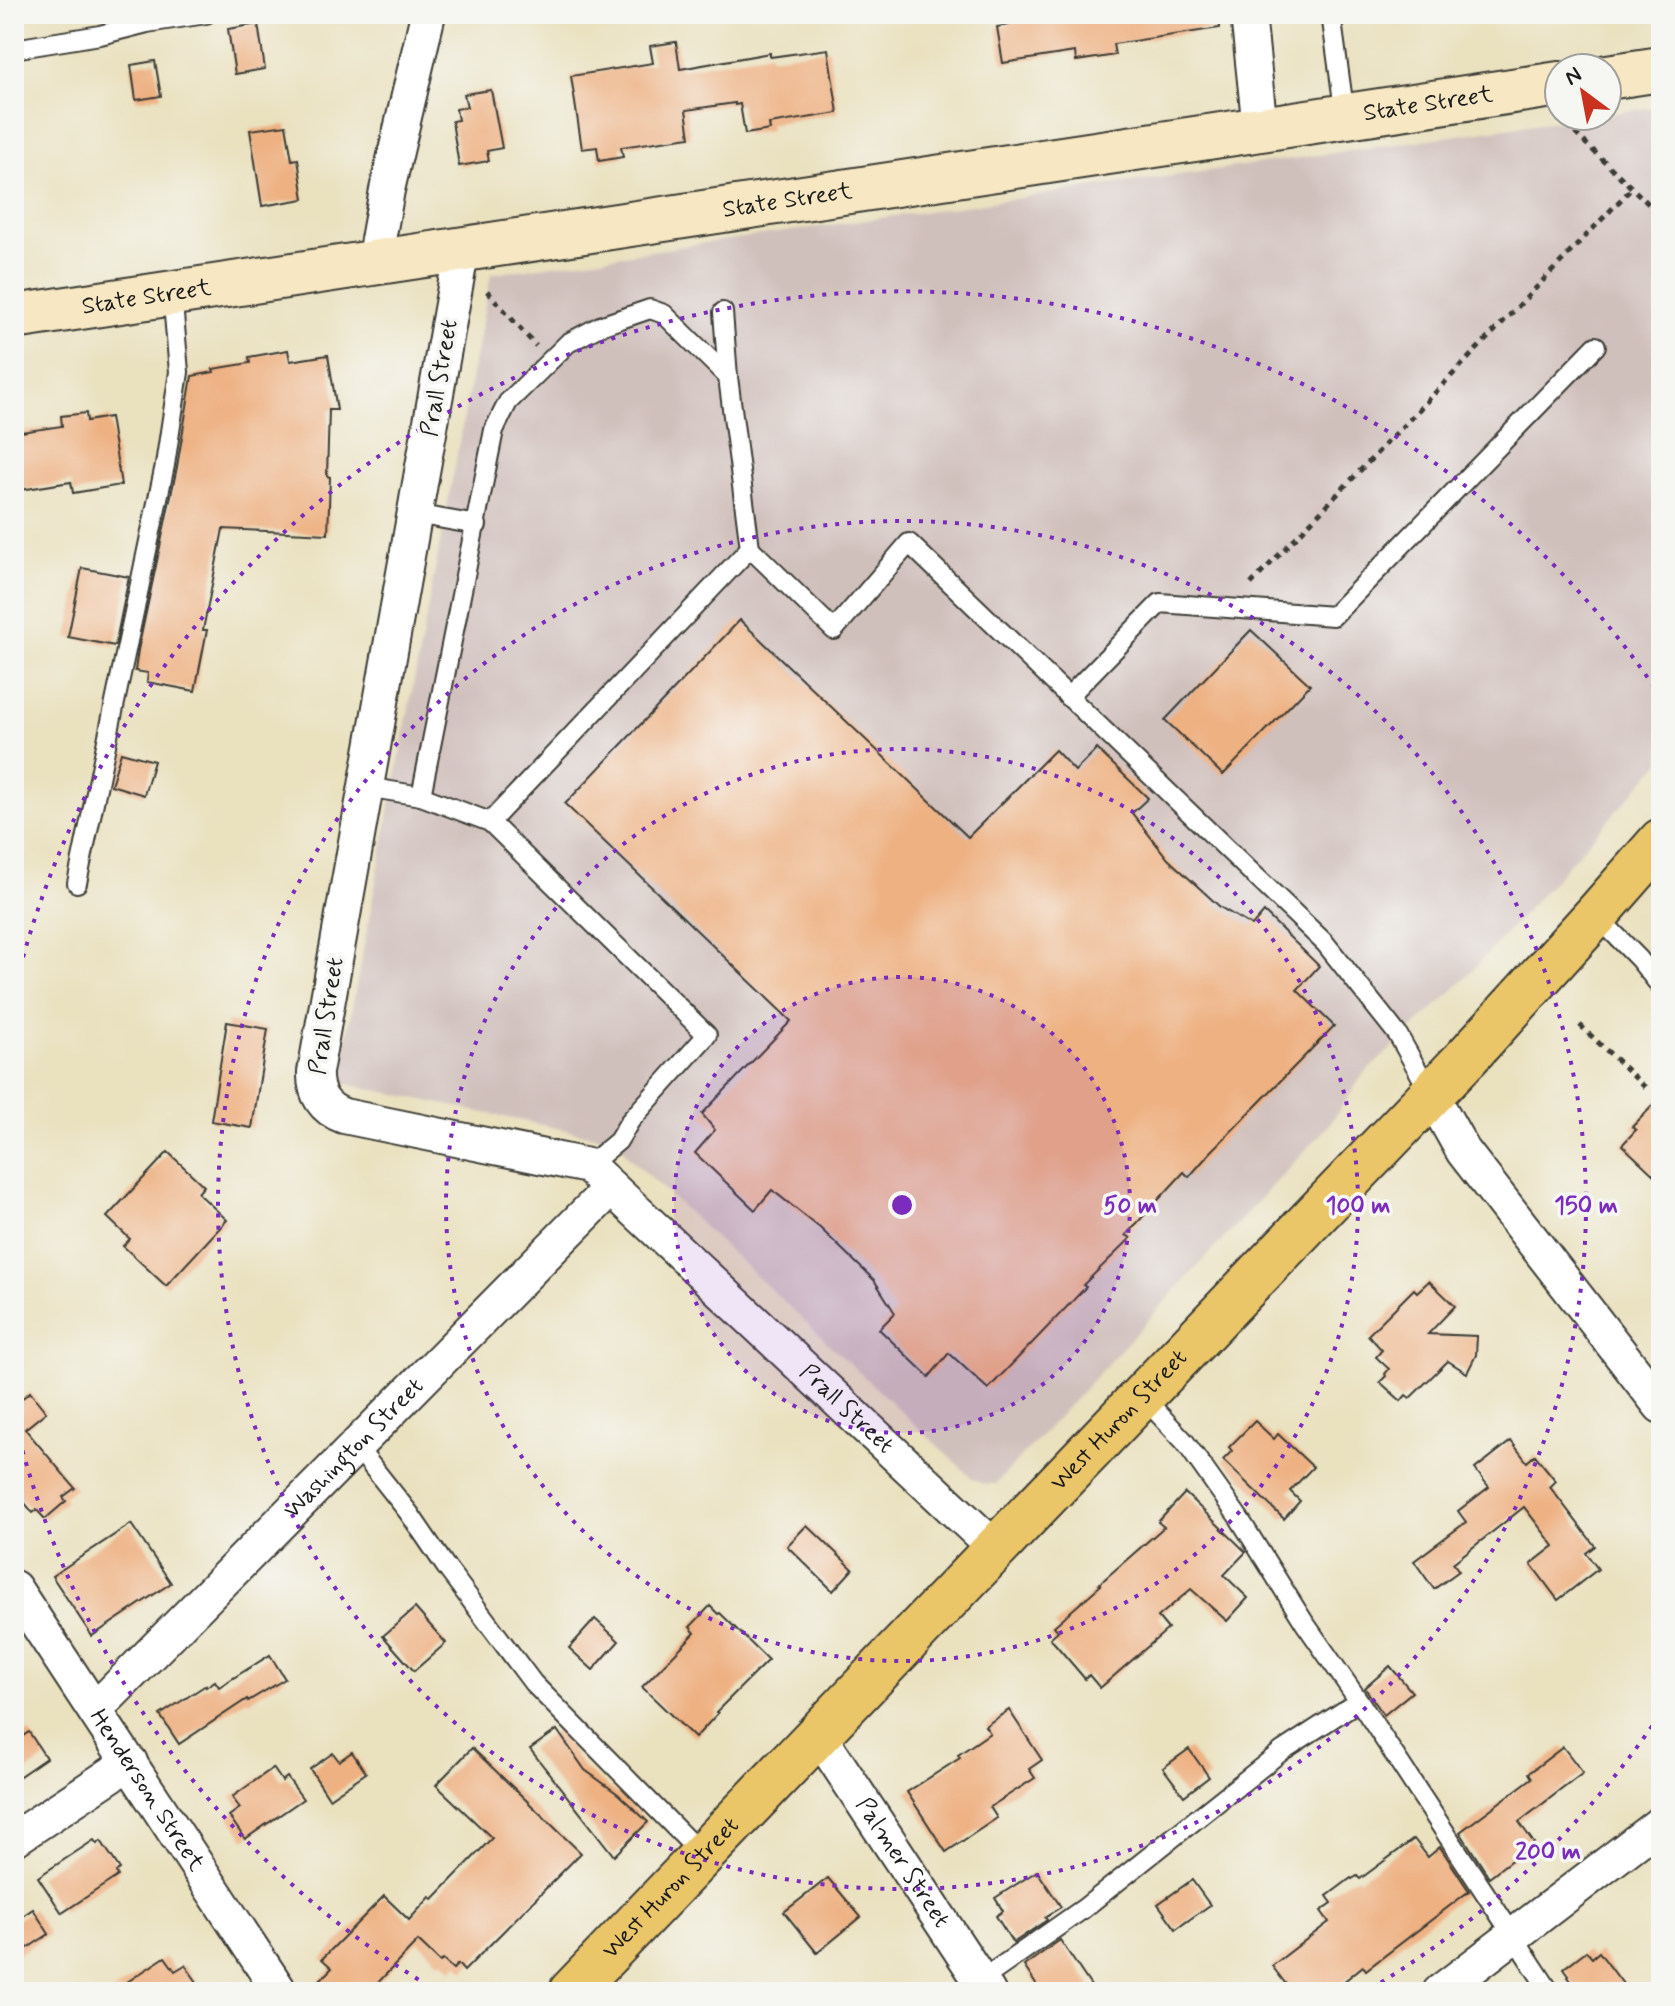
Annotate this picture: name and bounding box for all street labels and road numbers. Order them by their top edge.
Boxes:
street label: State Street [1361,79,1495,129]
street label: State Street [720,175,854,225]
street label: State Street [80,272,213,322]
street label: Prall Street [414,317,466,439]
street label: Prall Street [302,955,352,1077]
street label: West Huron Street [1044,1343,1194,1498]
street label: Prall Street [793,1357,901,1461]
street label: Washington Street [277,1371,430,1526]
street label: Henderson Street [82,1703,212,1877]
street label: Palmer Street [849,1791,957,1934]
street label: West Huron Street [595,1810,746,1966]

